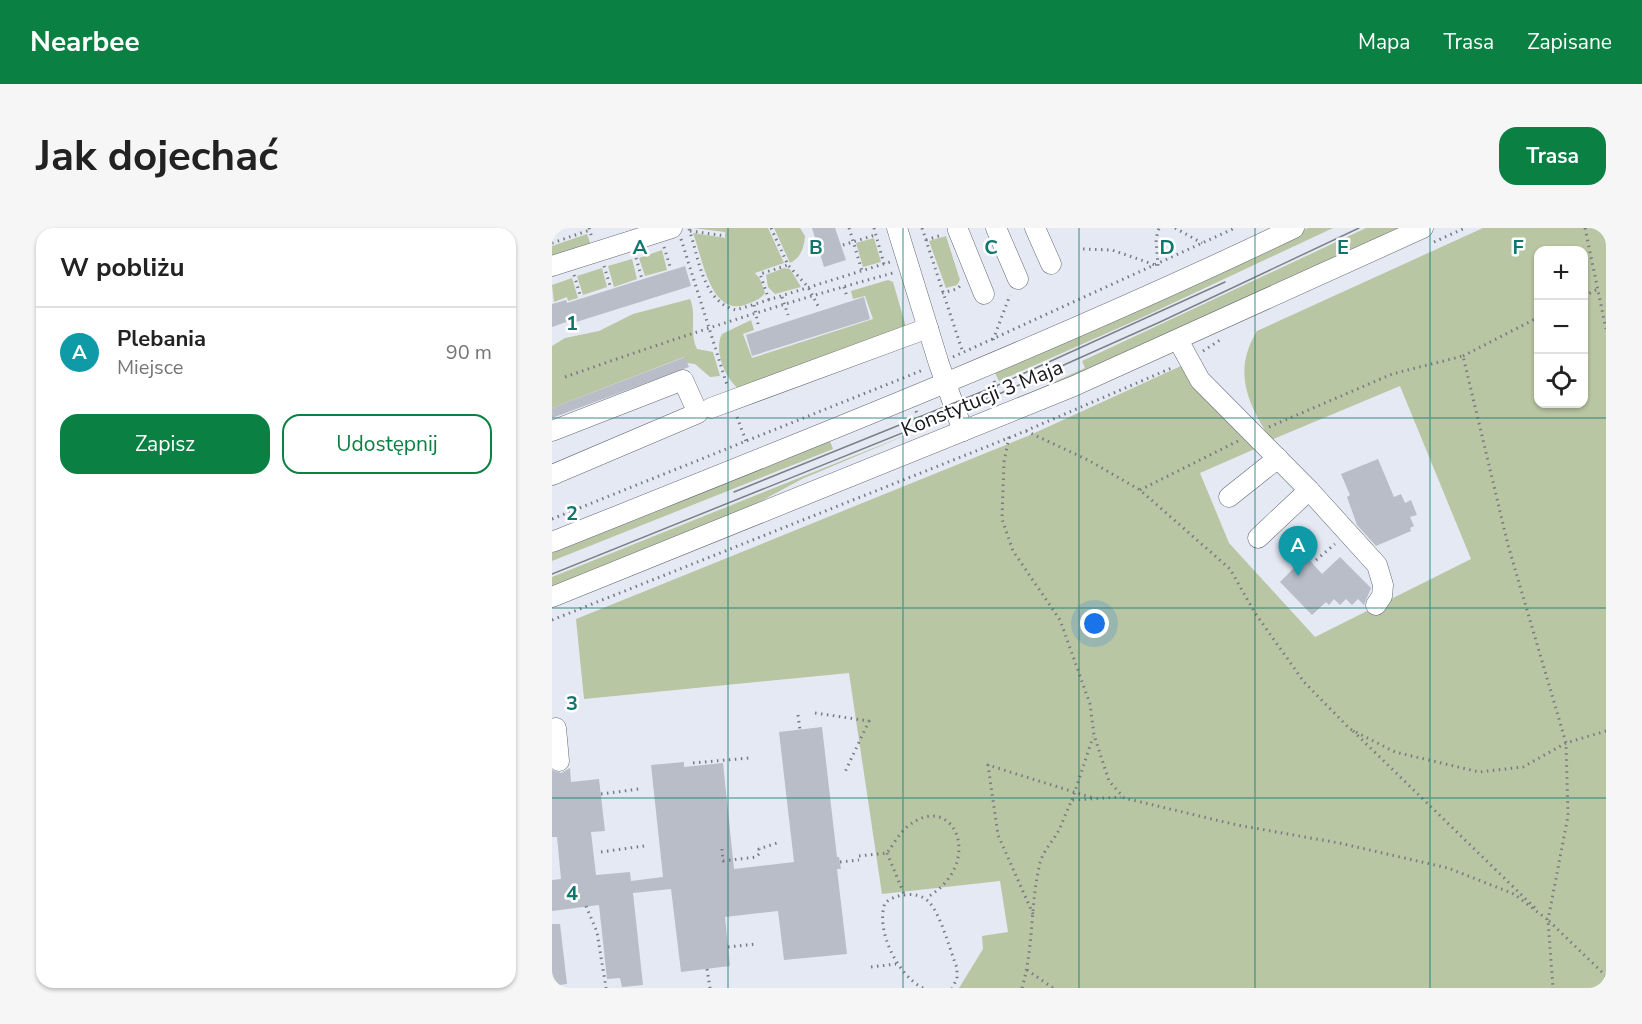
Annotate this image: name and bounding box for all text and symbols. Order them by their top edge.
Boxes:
text: Nearbee [30,23,140,61]
text: Mapa [1358,28,1410,56]
text: Trasa [1443,28,1494,56]
text: Zapisane [1527,28,1612,56]
button: Trasa [1499,127,1606,185]
text: Jak dojechać [36,128,278,185]
text: A [633,234,648,261]
text: B [809,234,823,261]
text: C [984,234,998,261]
text: D [1159,234,1175,261]
text: E [1337,234,1349,261]
text: F [1512,234,1524,261]
map controls [1534,246,1588,408]
button: + [1534,246,1588,300]
text: W pobliżu [60,250,184,285]
button: − [1534,300,1588,354]
text: 1 [566,310,578,337]
text: Plebania [117,324,206,354]
text: A [72,339,87,366]
text: 90 m [446,339,492,366]
street label: Konstytucji 3 Maja [897,353,1067,443]
text: Miejsce [117,354,183,381]
button: locate [1534,354,1588,408]
button: Zapisz [60,414,270,474]
button: Udostępnij [282,414,492,474]
text: 2 [566,500,578,527]
pin: A [1278,526,1318,576]
your location [1080,609,1109,638]
text: 3 [566,690,578,717]
text: 4 [566,880,578,907]

